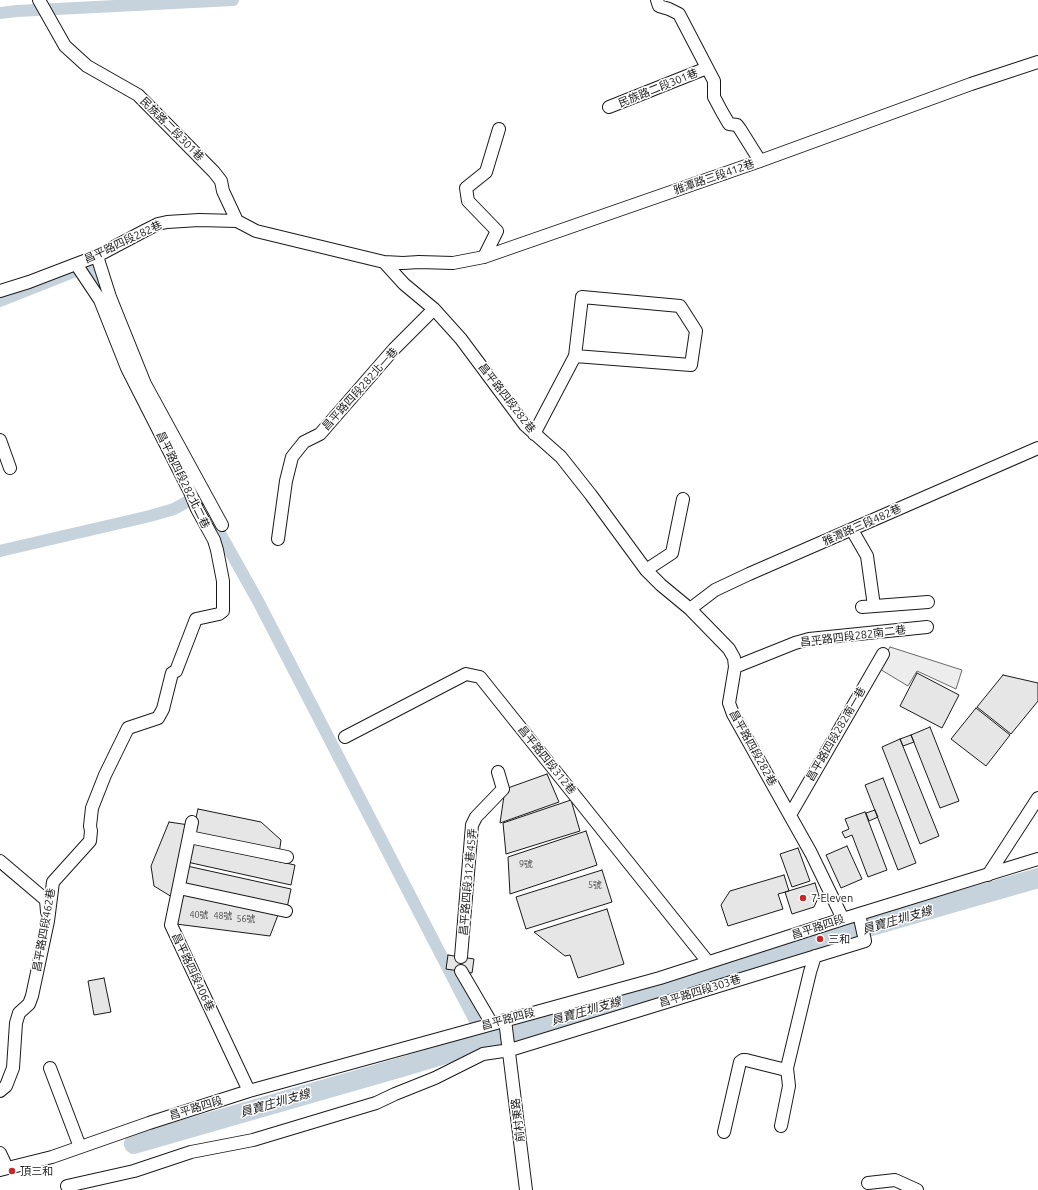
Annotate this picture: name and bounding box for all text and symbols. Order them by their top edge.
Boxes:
street label: 民族路二段301巷 [616,66,700,110]
street label: 民族路二段301巷 [137,94,207,164]
street label: 雅潭路三段412巷 [672,157,756,197]
street label: 昌平路四段282巷 [82,218,164,266]
street label: 昌平路四段282北一巷 [319,345,401,433]
street label: 昌平路四段282巷 [476,361,538,435]
street label: 昌平路四段282北二巷 [154,429,212,531]
street label: 雅潭路三段482巷 [821,502,903,548]
street label: 昌平路四段282南二巷 [799,623,907,649]
street label: 昌平路四段282南一巷 [804,685,868,783]
street label: 昌平路四段282巷 [727,708,779,788]
street label: 昌平路四段312巷 [515,723,579,797]
street label: 昌平路四段312巷45弄 [457,828,479,936]
house number: 9號 [519,859,533,869]
house number: 5號 [588,880,602,890]
street label: 昌平路四段462巷 [30,887,58,973]
place label: 7-Eleven [811,891,853,905]
marker: 7-Eleven [798,893,808,903]
water label: 員寶庄圳支線 [860,903,934,937]
house number: 40號 [189,910,209,920]
house number: 48號 [213,911,233,921]
street label: 昌平路四段 [790,912,846,942]
house number: 56號 [236,914,256,924]
street label: 昌平路四段406巷 [169,931,217,1013]
place label: 三和 [828,932,850,946]
marker: 三和 [815,934,825,944]
street label: 昌平路四段303巷 [658,972,742,1010]
water label: 員寶庄圳支線 [549,994,623,1028]
street label: 昌平路四段 [480,1006,536,1032]
water label: 員寶庄圳支線 [238,1086,312,1120]
street label: 昌平路四段 [168,1094,224,1122]
street label: 前村東路 [509,1097,527,1143]
place label: 頂三和 [20,1164,53,1178]
marker: 頂三和 [7,1166,17,1176]

